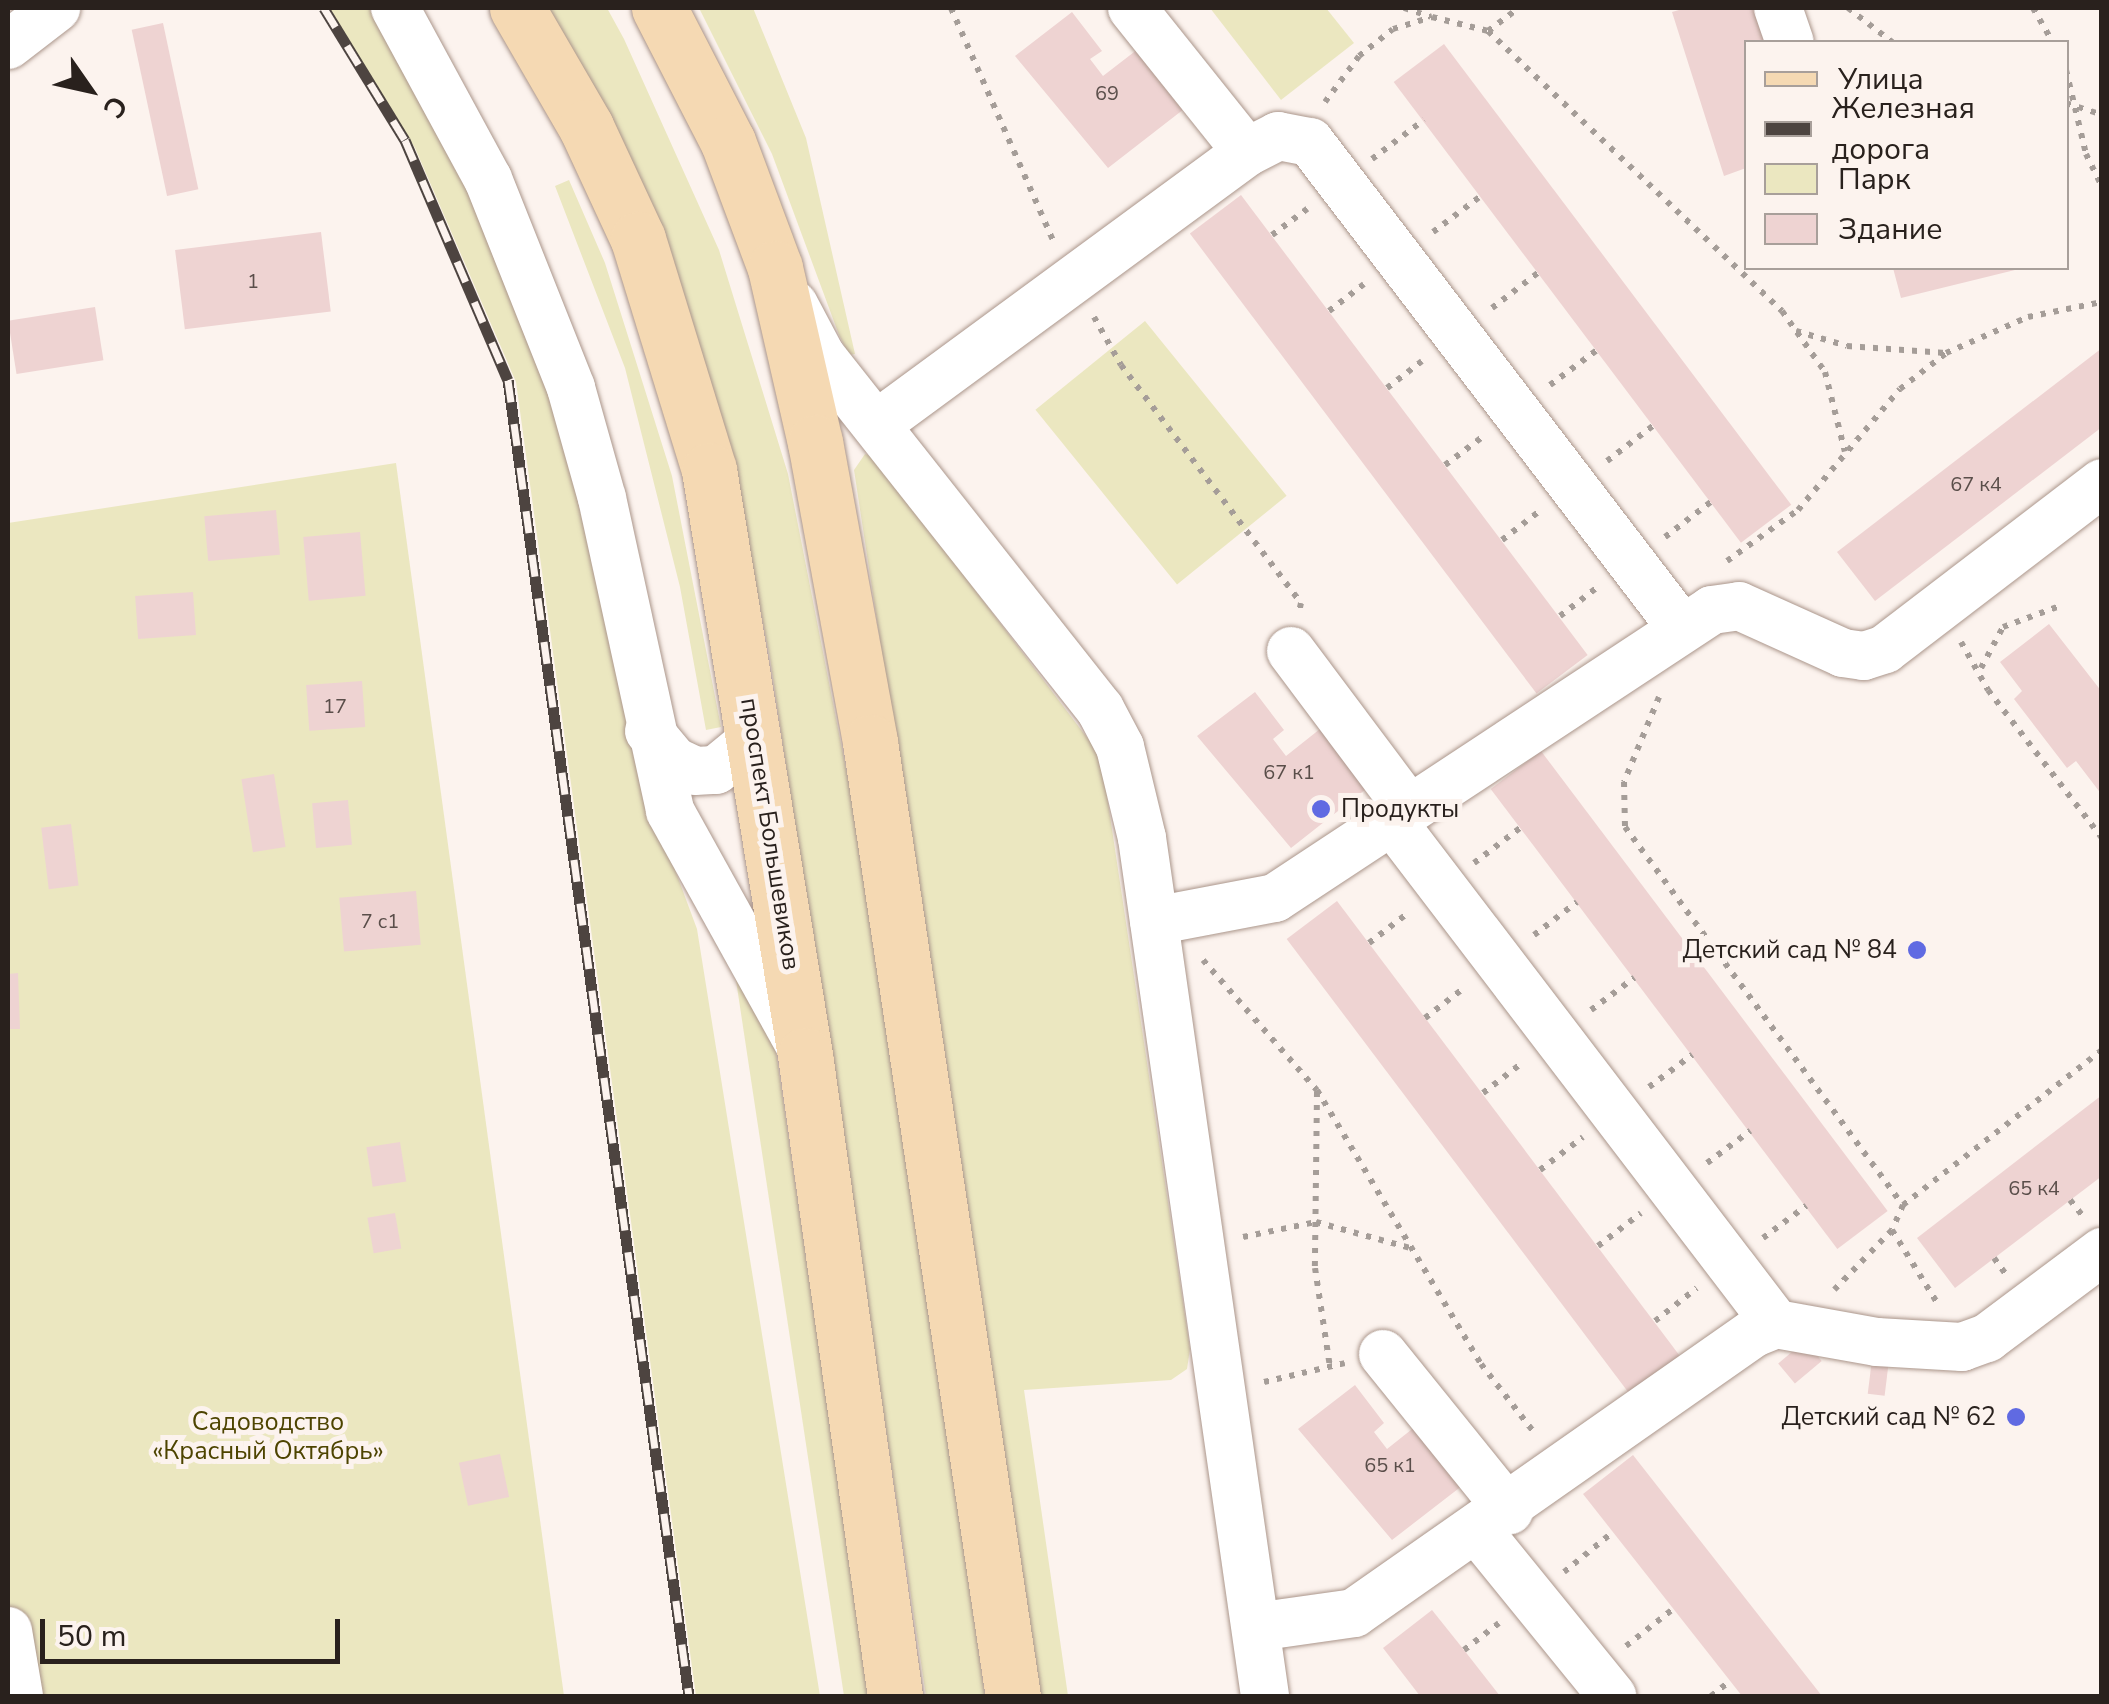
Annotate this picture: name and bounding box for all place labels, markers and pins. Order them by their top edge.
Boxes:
place label: Продукты [1341,794,1459,824]
marker: Продукты [1310,798,1332,820]
place label: Детский сад № 84 [1682,935,1897,965]
marker: Детский сад № 84 [1906,939,1928,961]
place label: Детский сад № 62 [1781,1402,1996,1432]
marker: Детский сад № 62 [2005,1406,2027,1428]

